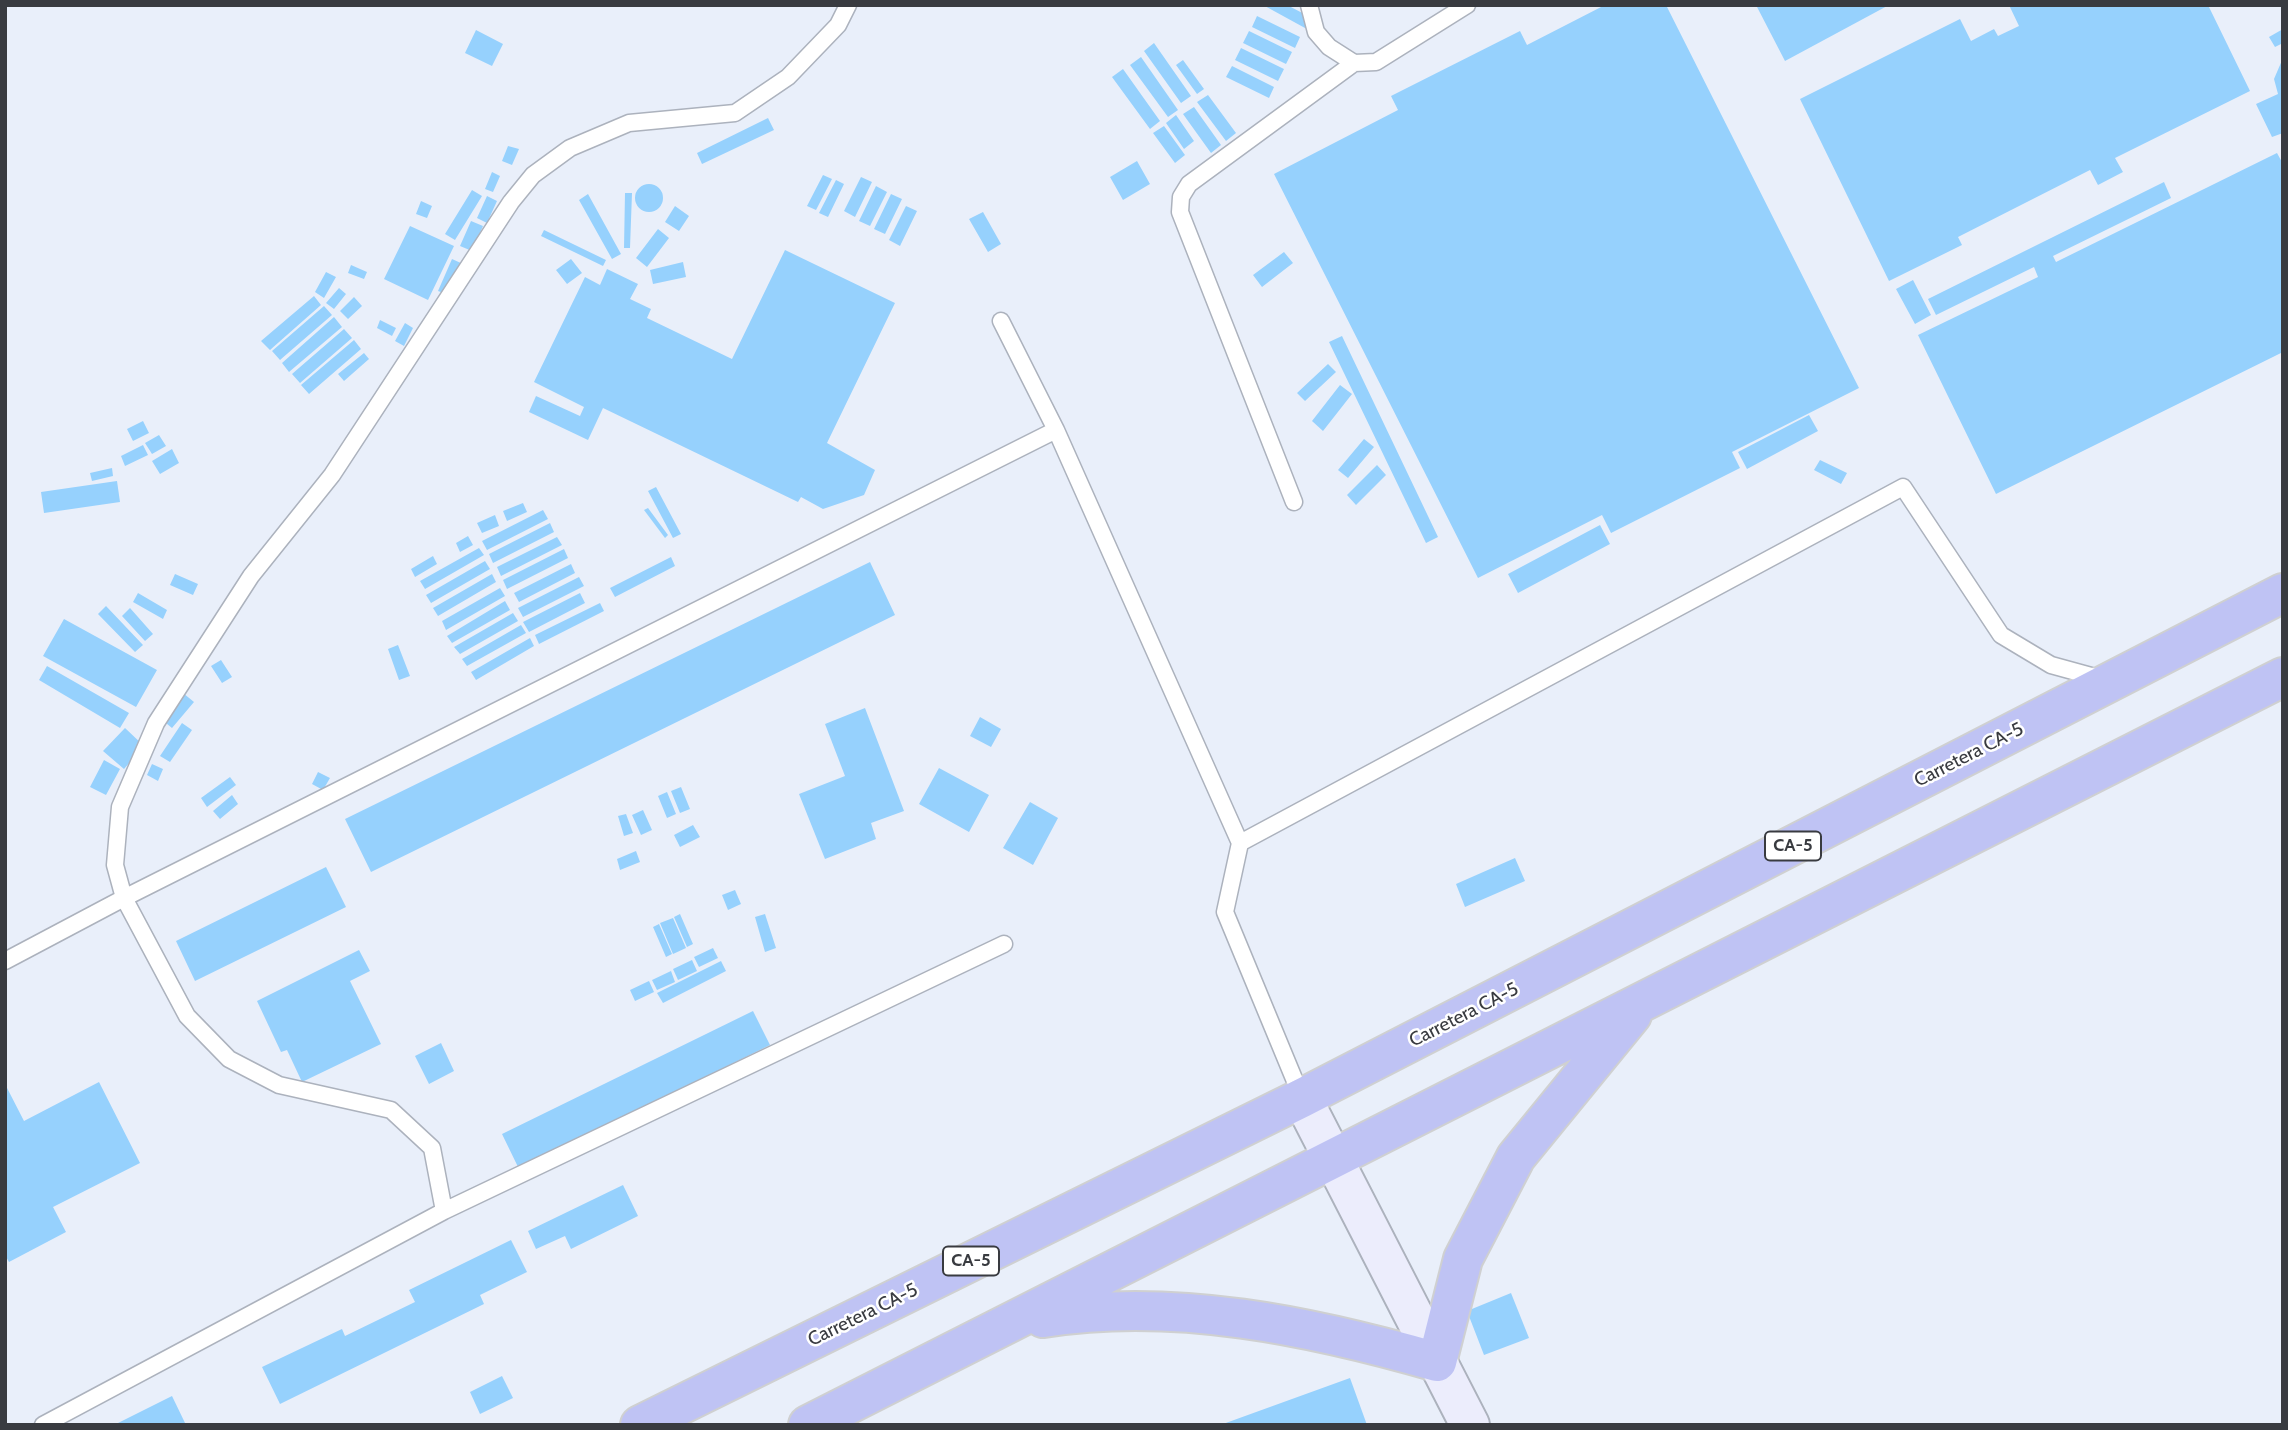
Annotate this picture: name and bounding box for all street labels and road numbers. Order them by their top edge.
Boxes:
street label: Carretera CA-5 [1911,718,2027,792]
road number: CA-5 [1765,832,1821,860]
street label: Carretera CA-5 [1406,978,1522,1052]
road number: CA-5 [943,1246,999,1276]
street label: Carretera CA-5 [804,1279,922,1351]

